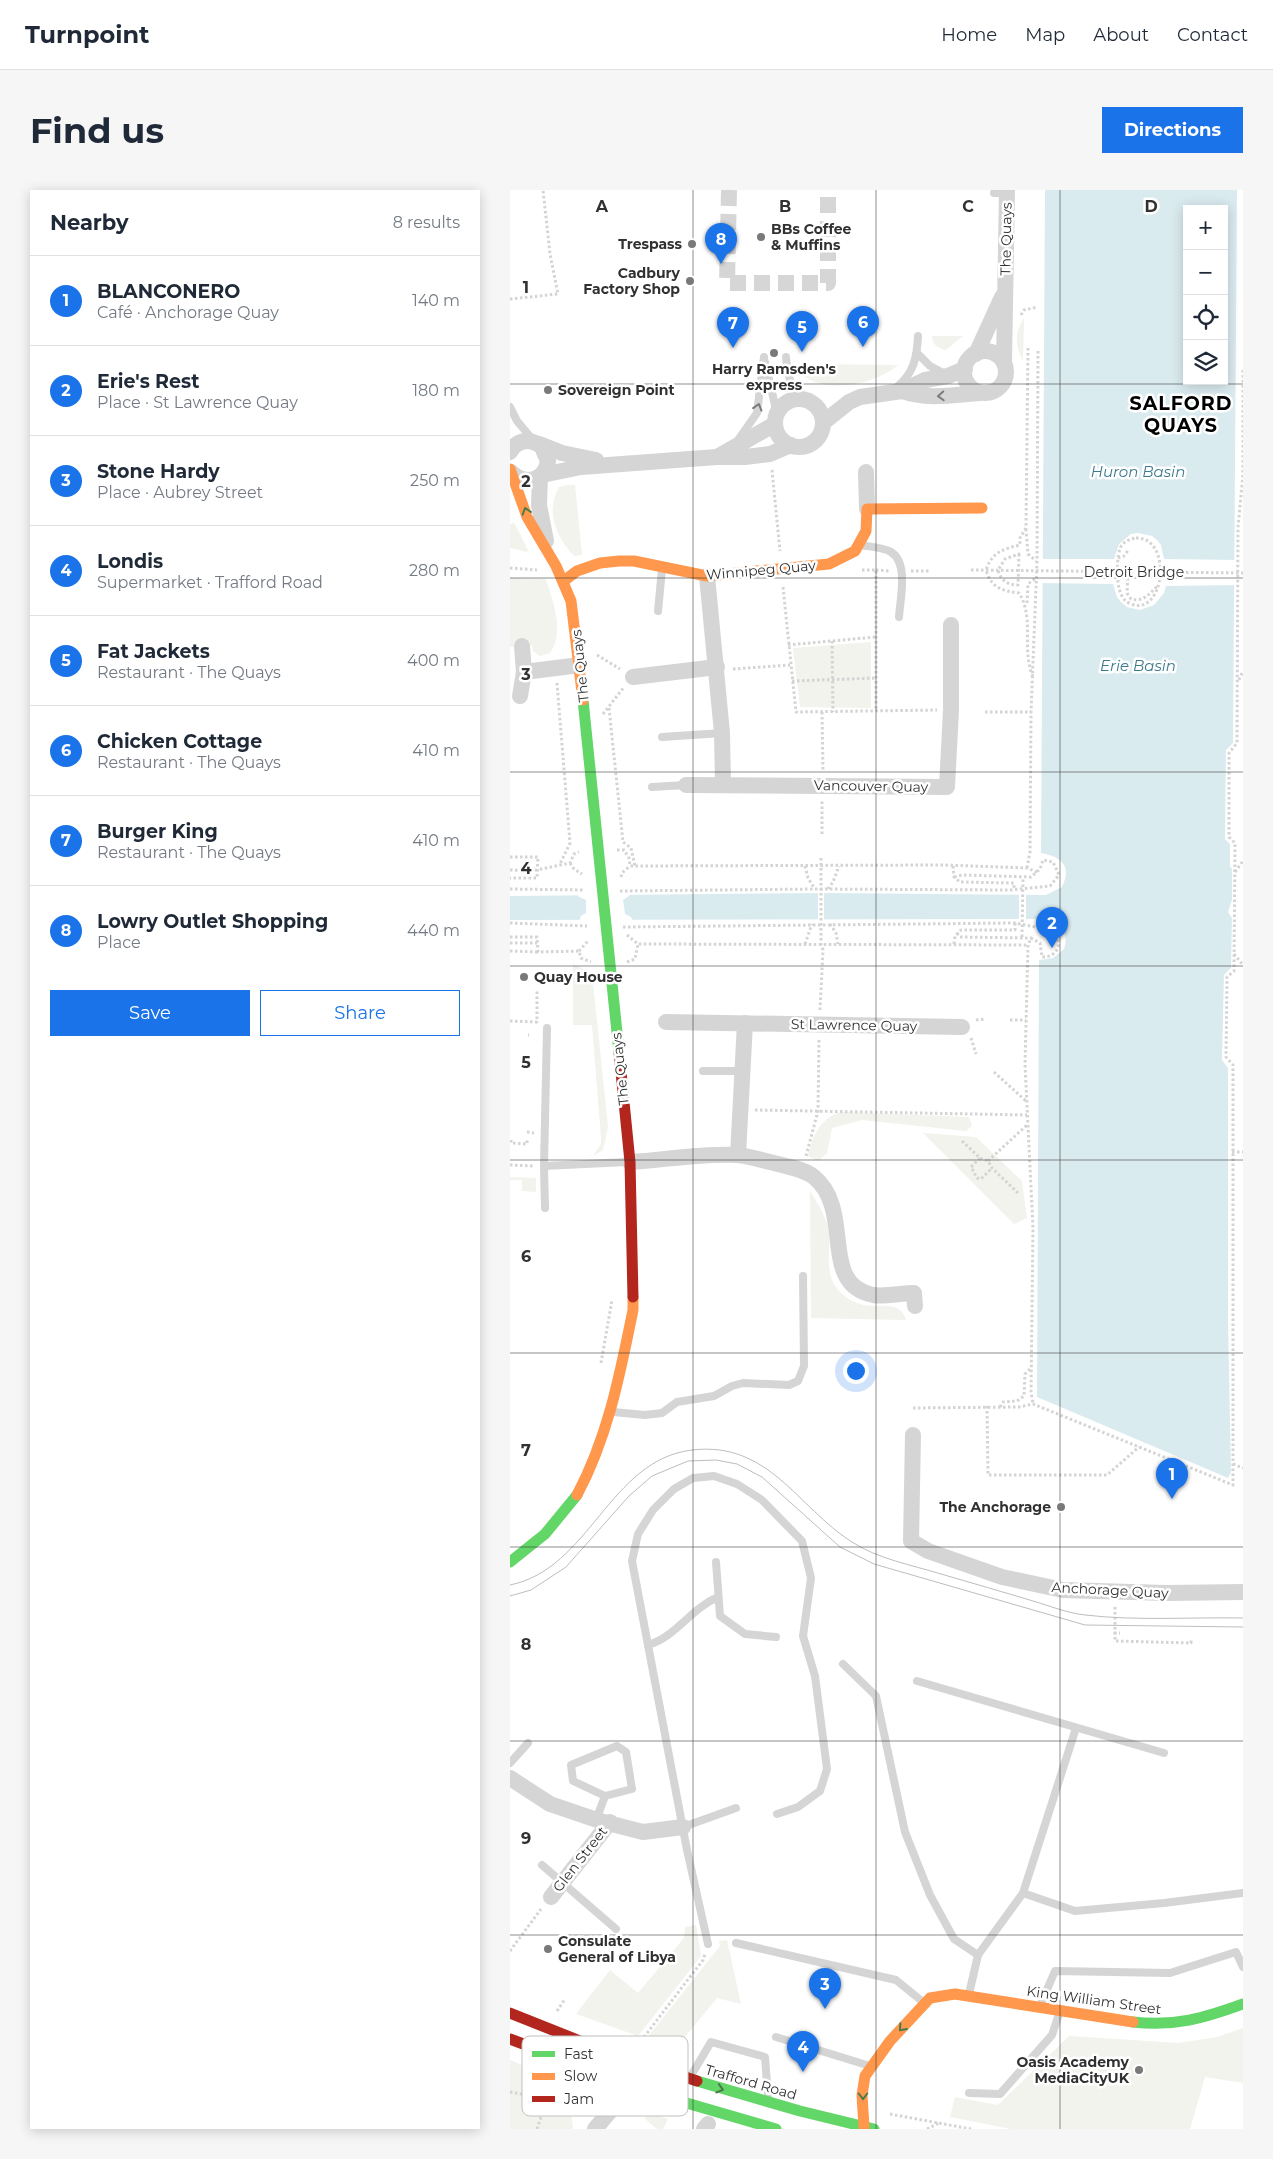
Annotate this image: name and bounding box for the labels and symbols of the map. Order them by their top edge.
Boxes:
text: A [595,197,609,216]
text: B [779,197,791,216]
text: C [962,197,974,216]
text: D [1144,197,1158,216]
street label: The Quays [996,202,1016,276]
place label: BBs Coffee & Muffins [771,220,852,254]
pin: 8 [705,223,737,264]
marker: BBs Coffee & Muffins [755,231,767,243]
place label: Trespass [618,235,683,253]
marker: Trespass [686,238,698,250]
place label: Cadbury Factory Shop [583,264,681,298]
marker: Cadbury Factory Shop [684,275,696,287]
text: 1 [523,278,529,297]
pin: 6 [847,306,879,347]
pin: 7 [717,307,749,348]
pin: 5 [786,311,818,352]
marker: Harry Ramsden's express [768,347,780,359]
place label: Harry Ramsden's express [712,360,837,394]
place label: Sovereign Point [558,381,675,399]
marker: Sovereign Point [542,384,554,396]
one-way arrow [937,391,945,402]
district label: SALFORD QUAYS [1130,392,1232,437]
one-way arrow [753,403,763,412]
water label: Huron Basin [1091,462,1185,481]
text: 2 [521,472,531,491]
one-way arrow [521,508,531,516]
street label: Winnipeg Quay [706,556,817,584]
street label: Detroit Bridge [1084,563,1184,581]
street label: The Quays [567,629,593,703]
water label: Erie Basin [1100,656,1176,675]
text: 3 [520,665,531,684]
street label: Vancouver Quay [814,776,929,796]
text: 4 [520,859,532,878]
pin: 2 [1036,907,1068,948]
place label: Quay House [534,968,623,986]
marker: Quay House [518,971,530,983]
street label: St Lawrence Quay [791,1015,918,1035]
street label: The Quays [607,1032,633,1106]
text: 5 [521,1053,531,1072]
text: 6 [521,1247,531,1266]
your location [843,1358,869,1384]
text: 7 [521,1441,531,1460]
pin: 1 [1156,1458,1188,1499]
place label: The Anchorage [939,1498,1051,1516]
marker: The Anchorage [1055,1501,1067,1513]
street label: Anchorage Quay [1051,1578,1169,1602]
text: 8 [521,1635,531,1654]
street label: Glen Street [549,1822,611,1895]
text: 9 [521,1829,531,1848]
place label: Consulate General of Libya [558,1932,676,1966]
marker: Consulate General of Libya [542,1943,554,1955]
pin: 3 [809,1968,841,2009]
street label: King William Street [1025,1982,1163,2018]
one-way arrow [899,2022,908,2031]
pin: 4 [787,2031,819,2072]
legend [522,2036,688,2116]
text: Fast [564,2045,594,2063]
place label: Oasis Academy MediaCityUK [1016,2053,1130,2087]
street label: Trafford Road [703,2060,799,2104]
marker: Oasis Academy MediaCityUK [1133,2064,1145,2076]
text: Slow [564,2067,598,2085]
one-way arrow [716,2083,724,2093]
text: Jam [563,2090,594,2108]
one-way arrow [858,2092,868,2100]

